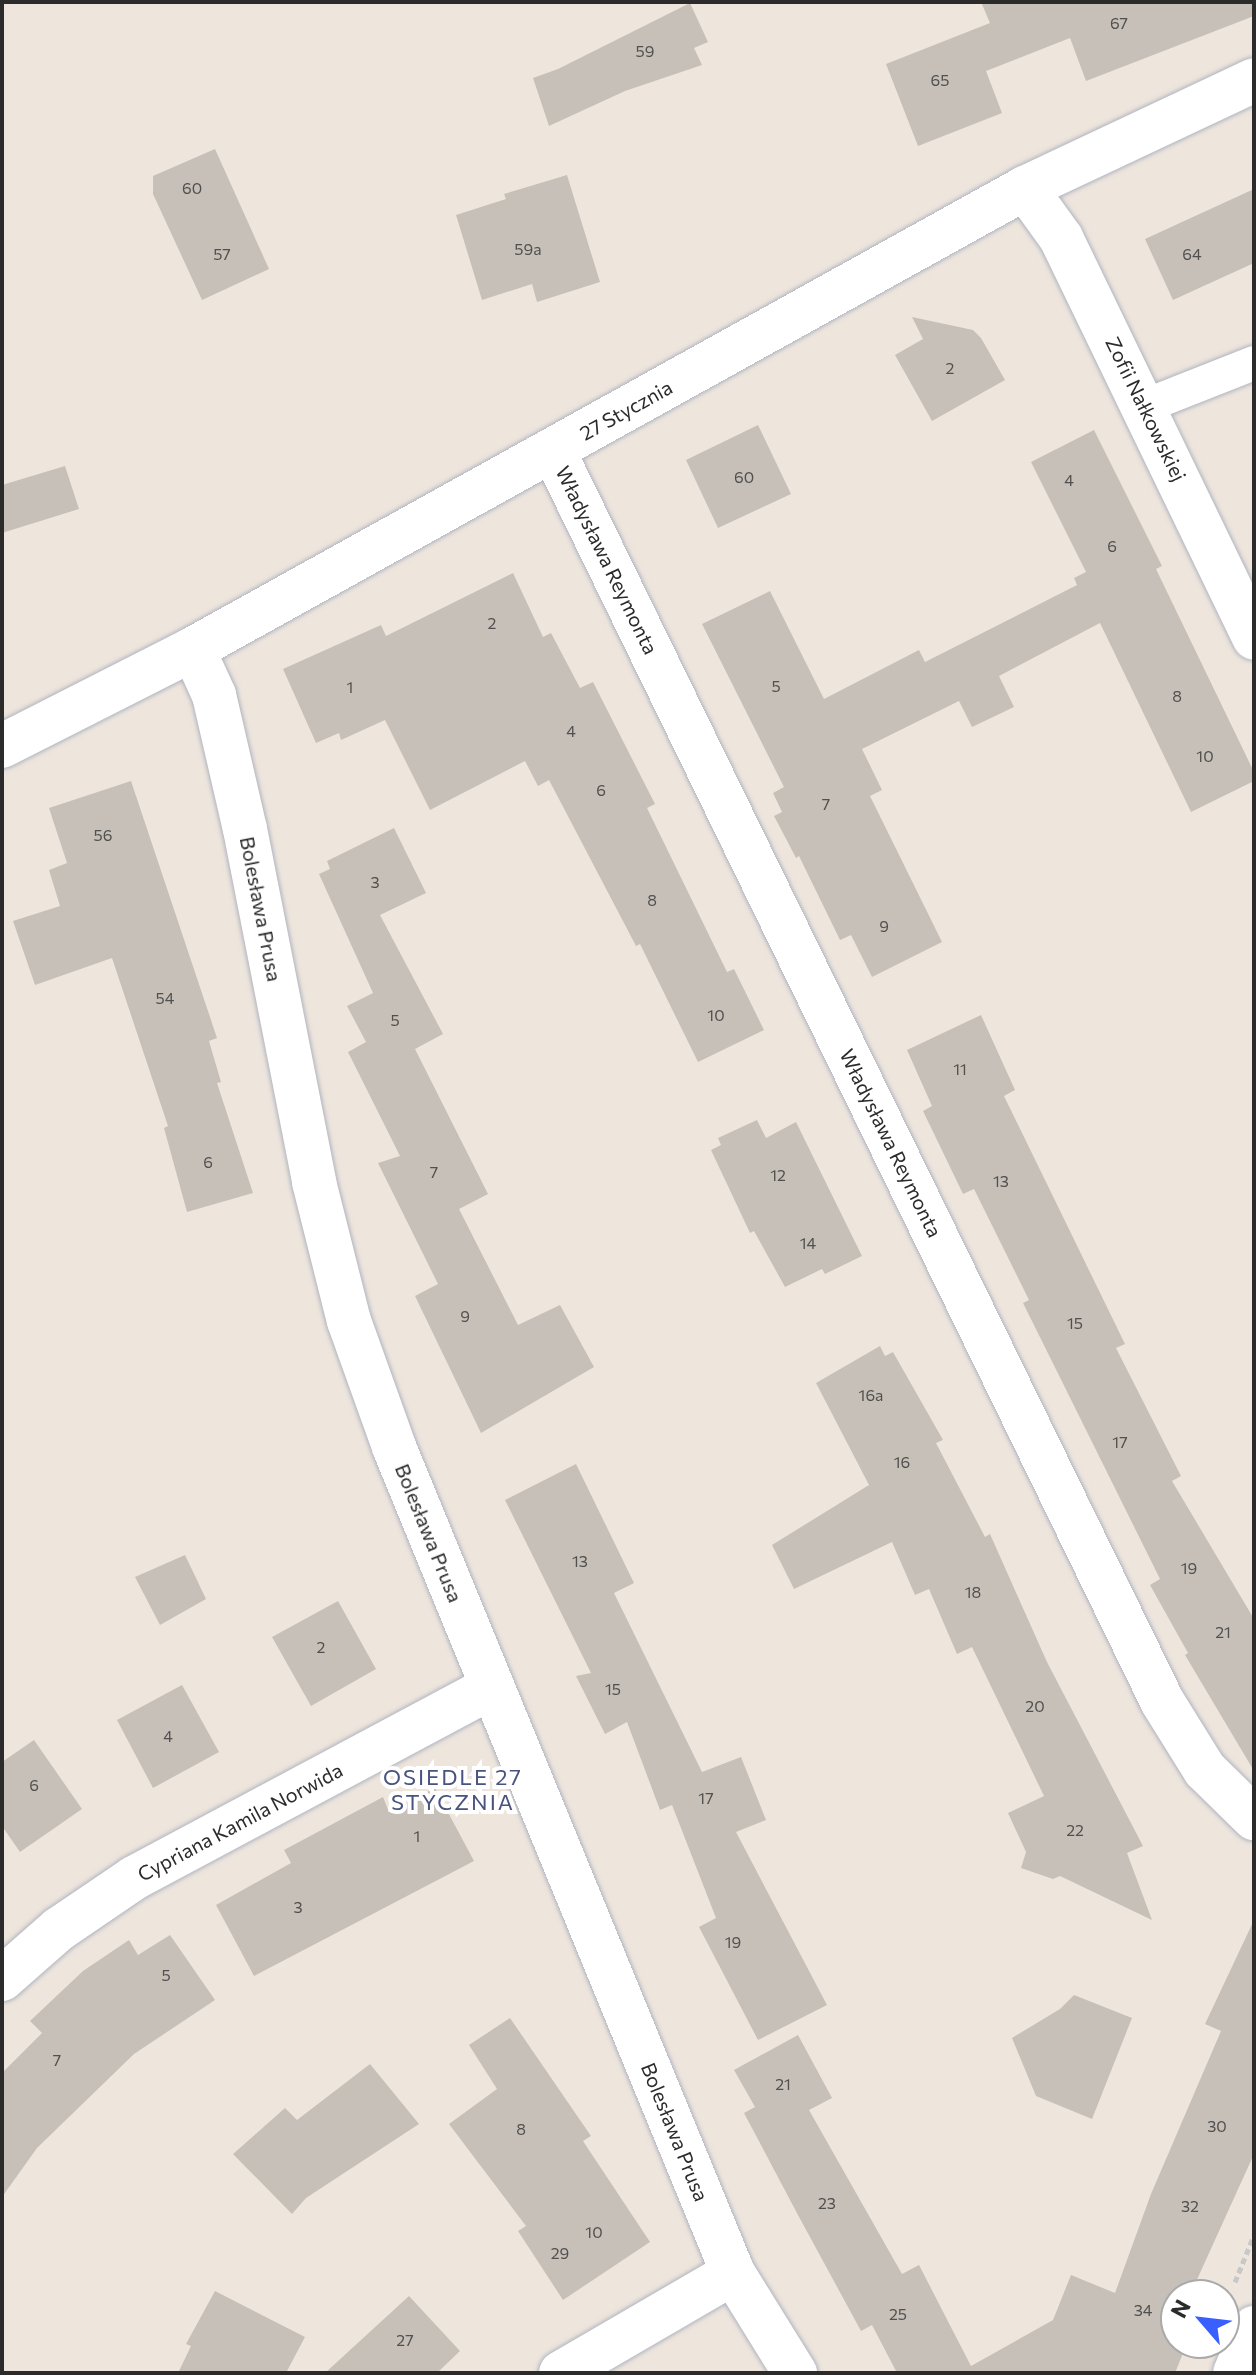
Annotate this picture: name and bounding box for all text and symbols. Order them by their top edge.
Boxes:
house number: 67 [1110,13,1128,33]
house number: 59 [636,41,654,61]
house number: 65 [931,70,949,90]
house number: 60 [182,178,202,198]
house number: 59a [514,239,542,259]
house number: 57 [213,244,231,264]
house number: 64 [1182,244,1202,264]
street label: Zofii Nałkowskiej [1101,333,1191,485]
house number: 2 [946,358,954,378]
street label: 27 Stycznia [576,375,676,445]
street label: Władysława Reymonta [551,462,663,658]
house number: 60 [734,467,754,487]
house number: 4 [1064,470,1074,490]
house number: 6 [1107,536,1117,556]
house number: 2 [488,613,496,633]
house number: 5 [771,676,781,696]
house number: 1 [347,677,353,697]
house number: 8 [1172,686,1182,706]
house number: 4 [566,721,576,741]
house number: 10 [1196,746,1214,766]
house number: 6 [596,780,606,800]
house number: 7 [822,794,830,814]
house number: 56 [94,825,112,845]
street label: Bolesława Prusa [235,834,287,984]
house number: 3 [370,872,380,892]
house number: 8 [647,890,657,910]
house number: 9 [879,916,889,936]
house number: 54 [156,988,174,1008]
house number: 10 [707,1005,725,1025]
house number: 5 [390,1010,400,1030]
street label: Władysława Reymonta [835,1045,947,1241]
house number: 11 [953,1059,967,1079]
house number: 6 [203,1152,213,1172]
house number: 7 [430,1162,438,1182]
house number: 12 [770,1165,786,1185]
house number: 13 [993,1171,1009,1191]
house number: 14 [800,1233,816,1253]
house number: 9 [460,1306,470,1326]
house number: 15 [1067,1313,1083,1333]
house number: 16a [859,1385,883,1405]
house number: 17 [1112,1432,1128,1452]
house number: 16 [894,1452,910,1472]
street label: Bolesława Prusa [390,1460,468,1606]
house number: 13 [572,1551,588,1571]
house number: 19 [1181,1558,1197,1578]
house number: 18 [965,1582,981,1602]
house number: 21 [1215,1622,1231,1642]
house number: 2 [317,1637,325,1657]
house number: 15 [605,1679,621,1699]
house number: 20 [1025,1696,1045,1716]
house number: 4 [163,1726,173,1746]
street label: Cypriana Kamila Norwida [133,1758,347,1886]
district label: OSIEDLE 27 STYCZNIA [383,1763,523,1814]
house number: 6 [29,1775,39,1795]
house number: 17 [698,1788,714,1808]
house number: 22 [1066,1820,1084,1840]
house number: 1 [414,1826,420,1846]
house number: 3 [293,1897,303,1917]
house number: 19 [725,1932,741,1952]
house number: 5 [161,1965,171,1985]
house number: 7 [53,2050,61,2070]
street label: Bolesława Prusa [636,2059,714,2205]
house number: 21 [775,2074,791,2094]
house number: 30 [1207,2116,1227,2136]
house number: 8 [516,2119,526,2139]
house number: 23 [818,2193,836,2213]
house number: 32 [1181,2196,1199,2216]
house number: 10 [585,2222,603,2242]
house number: 29 [551,2243,569,2263]
north arrow [1160,2279,1240,2359]
text: N [1164,2295,1196,2322]
house number: 34 [1134,2300,1152,2320]
house number: 25 [889,2304,907,2324]
house number: 27 [396,2330,414,2350]

